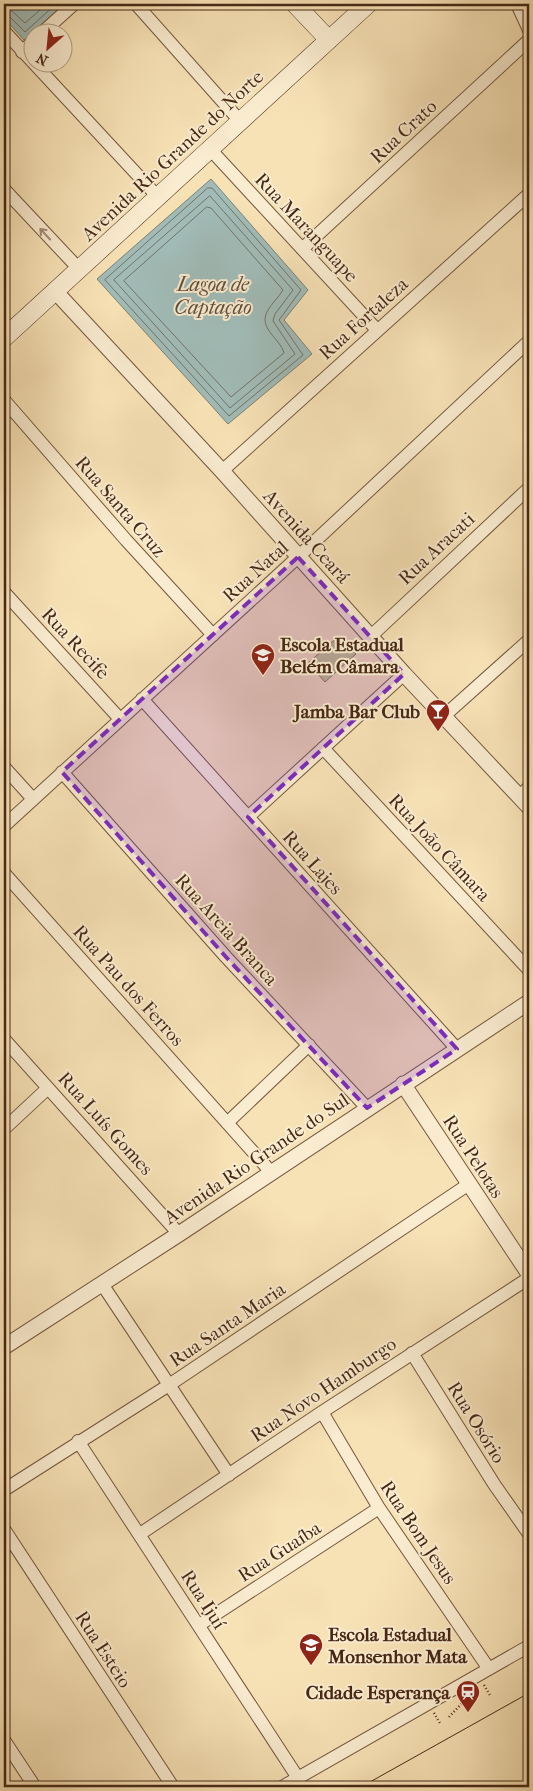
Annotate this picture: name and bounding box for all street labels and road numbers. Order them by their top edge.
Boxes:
street label: Avenida Rio Grande do Norte [77,66,268,246]
street label: Rua Crato [366,95,442,168]
street label: Rua Maranguape [250,169,362,287]
street label: Rua Fortaleza [315,273,413,364]
street label: Rua Santa Cruz [71,452,170,562]
street label: Avenida Ceará [258,485,354,588]
street label: Rua Aracati [394,508,480,589]
street label: Rua Natal [218,537,293,607]
street label: Rua Recife [37,603,114,684]
street label: Rua João Câmara [384,789,495,906]
street label: Rua Lajes [278,826,347,899]
street label: Rua Areia Branca [170,869,282,990]
street label: Rua Pau dos Ferros [68,921,188,1051]
street label: Rua Luís Gomes [53,1068,157,1180]
street label: Avenida Rio Grande do Sul [159,1089,353,1229]
street label: Rua Pelotas [438,1111,508,1202]
street label: Rua Santa Maria [165,1278,290,1372]
street label: Rua Novo Hamburgo [246,1333,401,1447]
street label: Rua Osório [442,1378,510,1468]
street label: Rua Bom Jesus [376,1477,461,1588]
street label: Rua Guaíba [234,1517,325,1587]
street label: Rua Ijuí [176,1566,230,1633]
street label: Rua Esteio [70,1607,136,1692]

